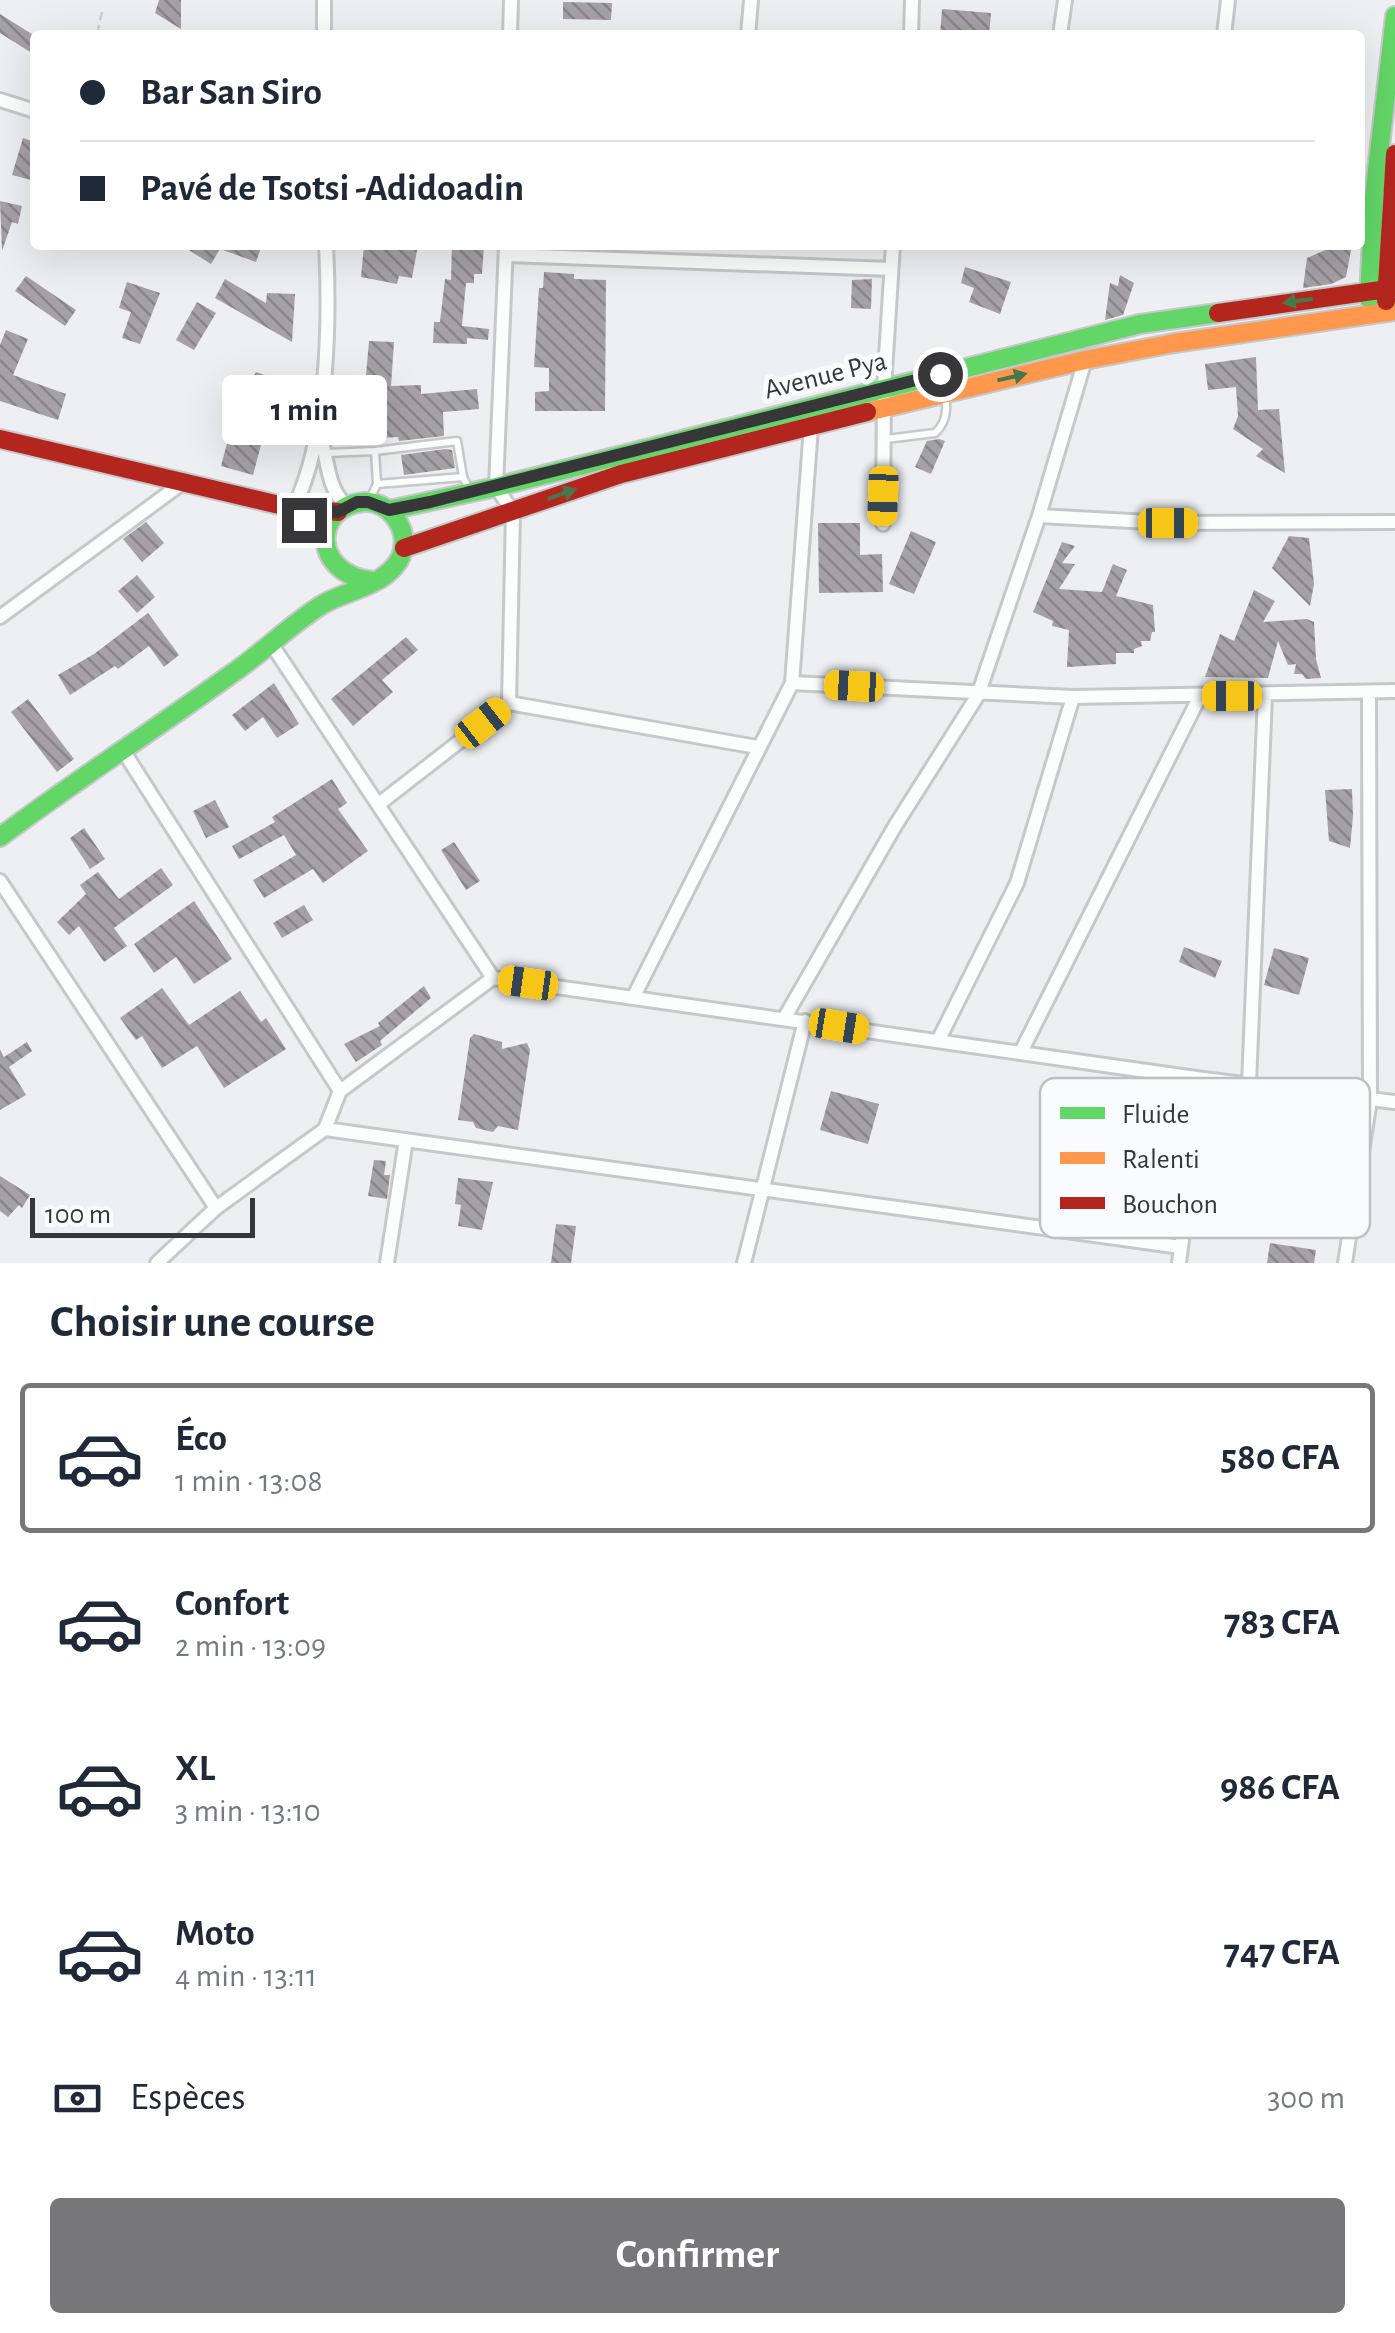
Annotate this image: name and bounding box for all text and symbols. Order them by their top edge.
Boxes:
text: Bar San Siro [140,74,322,112]
text: Pavé de Tsotsi -Adidoadin [140,170,524,208]
one-way arrow [1282,294,1314,310]
street label: Avenue Pya [761,347,890,405]
route start [918,352,963,397]
one-way arrow [997,369,1028,384]
callout: 1 min [222,375,386,445]
text: 1 min [271,394,338,426]
car [867,465,899,527]
one-way arrow [548,486,578,501]
route end [282,498,327,543]
car [1138,508,1198,538]
car [823,669,885,703]
car [1202,681,1262,711]
car [450,693,516,753]
car [496,964,560,1002]
car [807,1006,871,1046]
legend [1040,1078,1370,1238]
text: Fluide [1122,1101,1190,1129]
text: Ralenti [1122,1146,1200,1174]
text: Bouchon [1122,1191,1218,1219]
scale bar [30,1193,255,1238]
text: 100 m [45,1201,111,1229]
text: Choisir une course [50,1300,375,1345]
icon: car [55,1413,145,1503]
text: Éco [175,1420,227,1458]
text: 580 CFA [1220,1439,1340,1477]
text: 1 min · 13:08 [175,1465,323,1497]
icon: car [55,1578,145,1668]
text: Confort [175,1585,289,1623]
text: 783 CFA [1224,1604,1340,1642]
text: 2 min · 13:09 [175,1630,326,1662]
icon: car [55,1743,145,1833]
text: XL [175,1750,215,1788]
text: 986 CFA [1220,1769,1340,1807]
text: 3 min · 13:10 [175,1795,321,1827]
icon: car [55,1908,145,1998]
text: Moto [175,1915,255,1953]
text: 747 CFA [1223,1934,1340,1972]
text: 4 min · 13:11 [175,1960,317,1992]
icon: cash [50,2071,105,2126]
text: Espèces [130,2079,245,2117]
text: 300 m [1267,2082,1345,2114]
button: Confirmer [50,2198,1345,2313]

